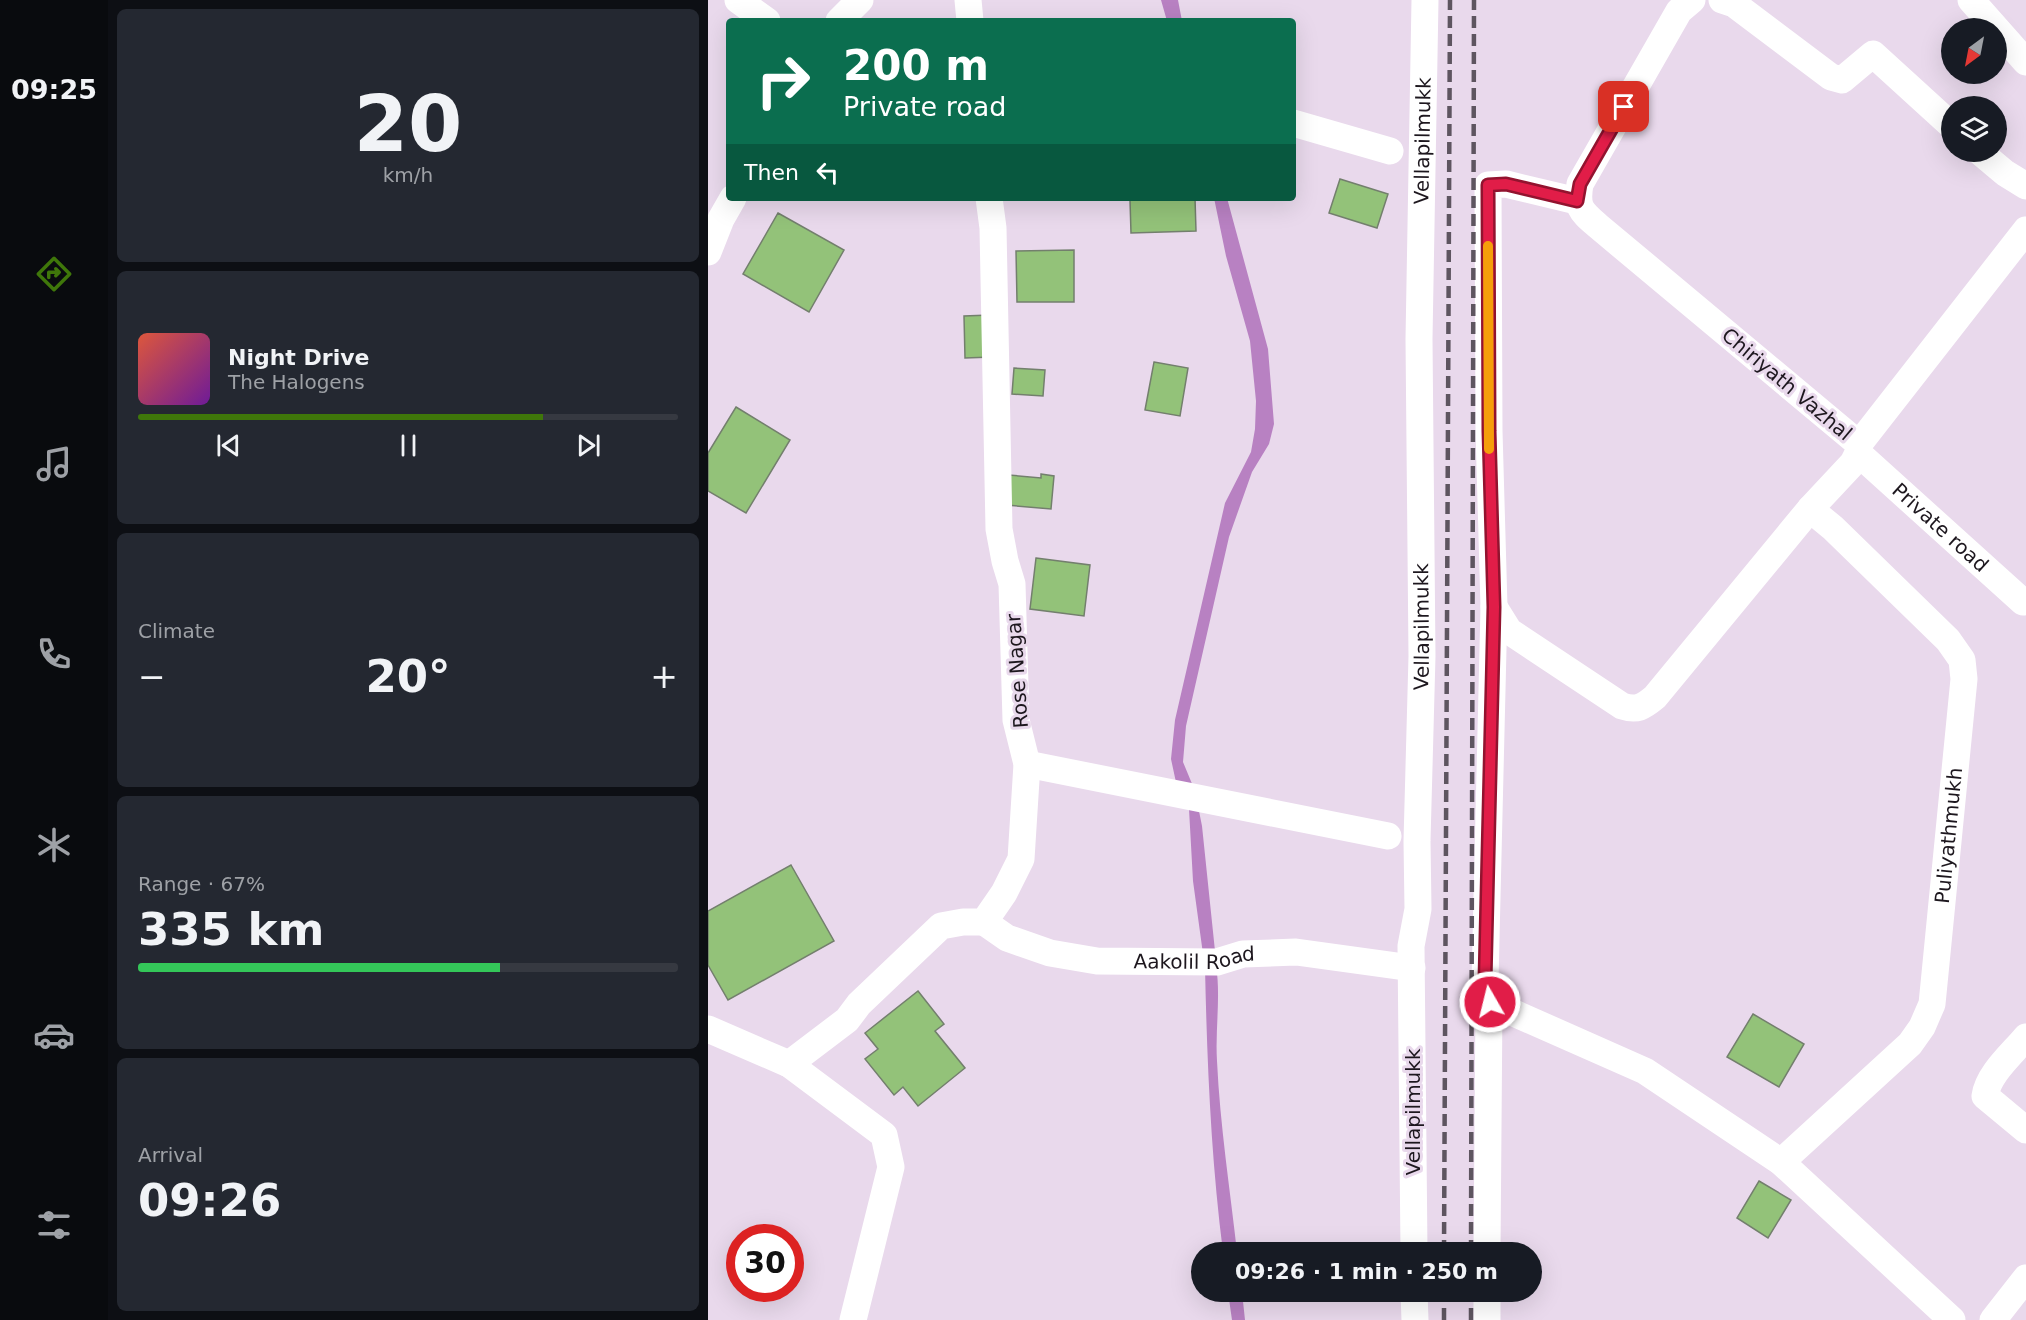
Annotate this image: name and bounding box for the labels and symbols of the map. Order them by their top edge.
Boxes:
north arrow [1941,18,2007,84]
street label: Vellapilmukk [1409,77,1436,205]
pin [1598,81,1649,132]
street label: Chiriyath Vazhal [1717,323,1857,445]
street label: Private road [1887,478,1993,577]
street label: Vellapilmukk [1409,563,1434,691]
street label: Rose Nagar [1001,612,1033,729]
street label: Puliyathmukh [1930,766,1967,905]
street label: Aakolil Road [1133,942,1255,974]
position arrow [1458,970,1522,1034]
street label: Vellapilmukk [1401,1048,1425,1175]
speed limit sign: 30 [726,1224,804,1302]

